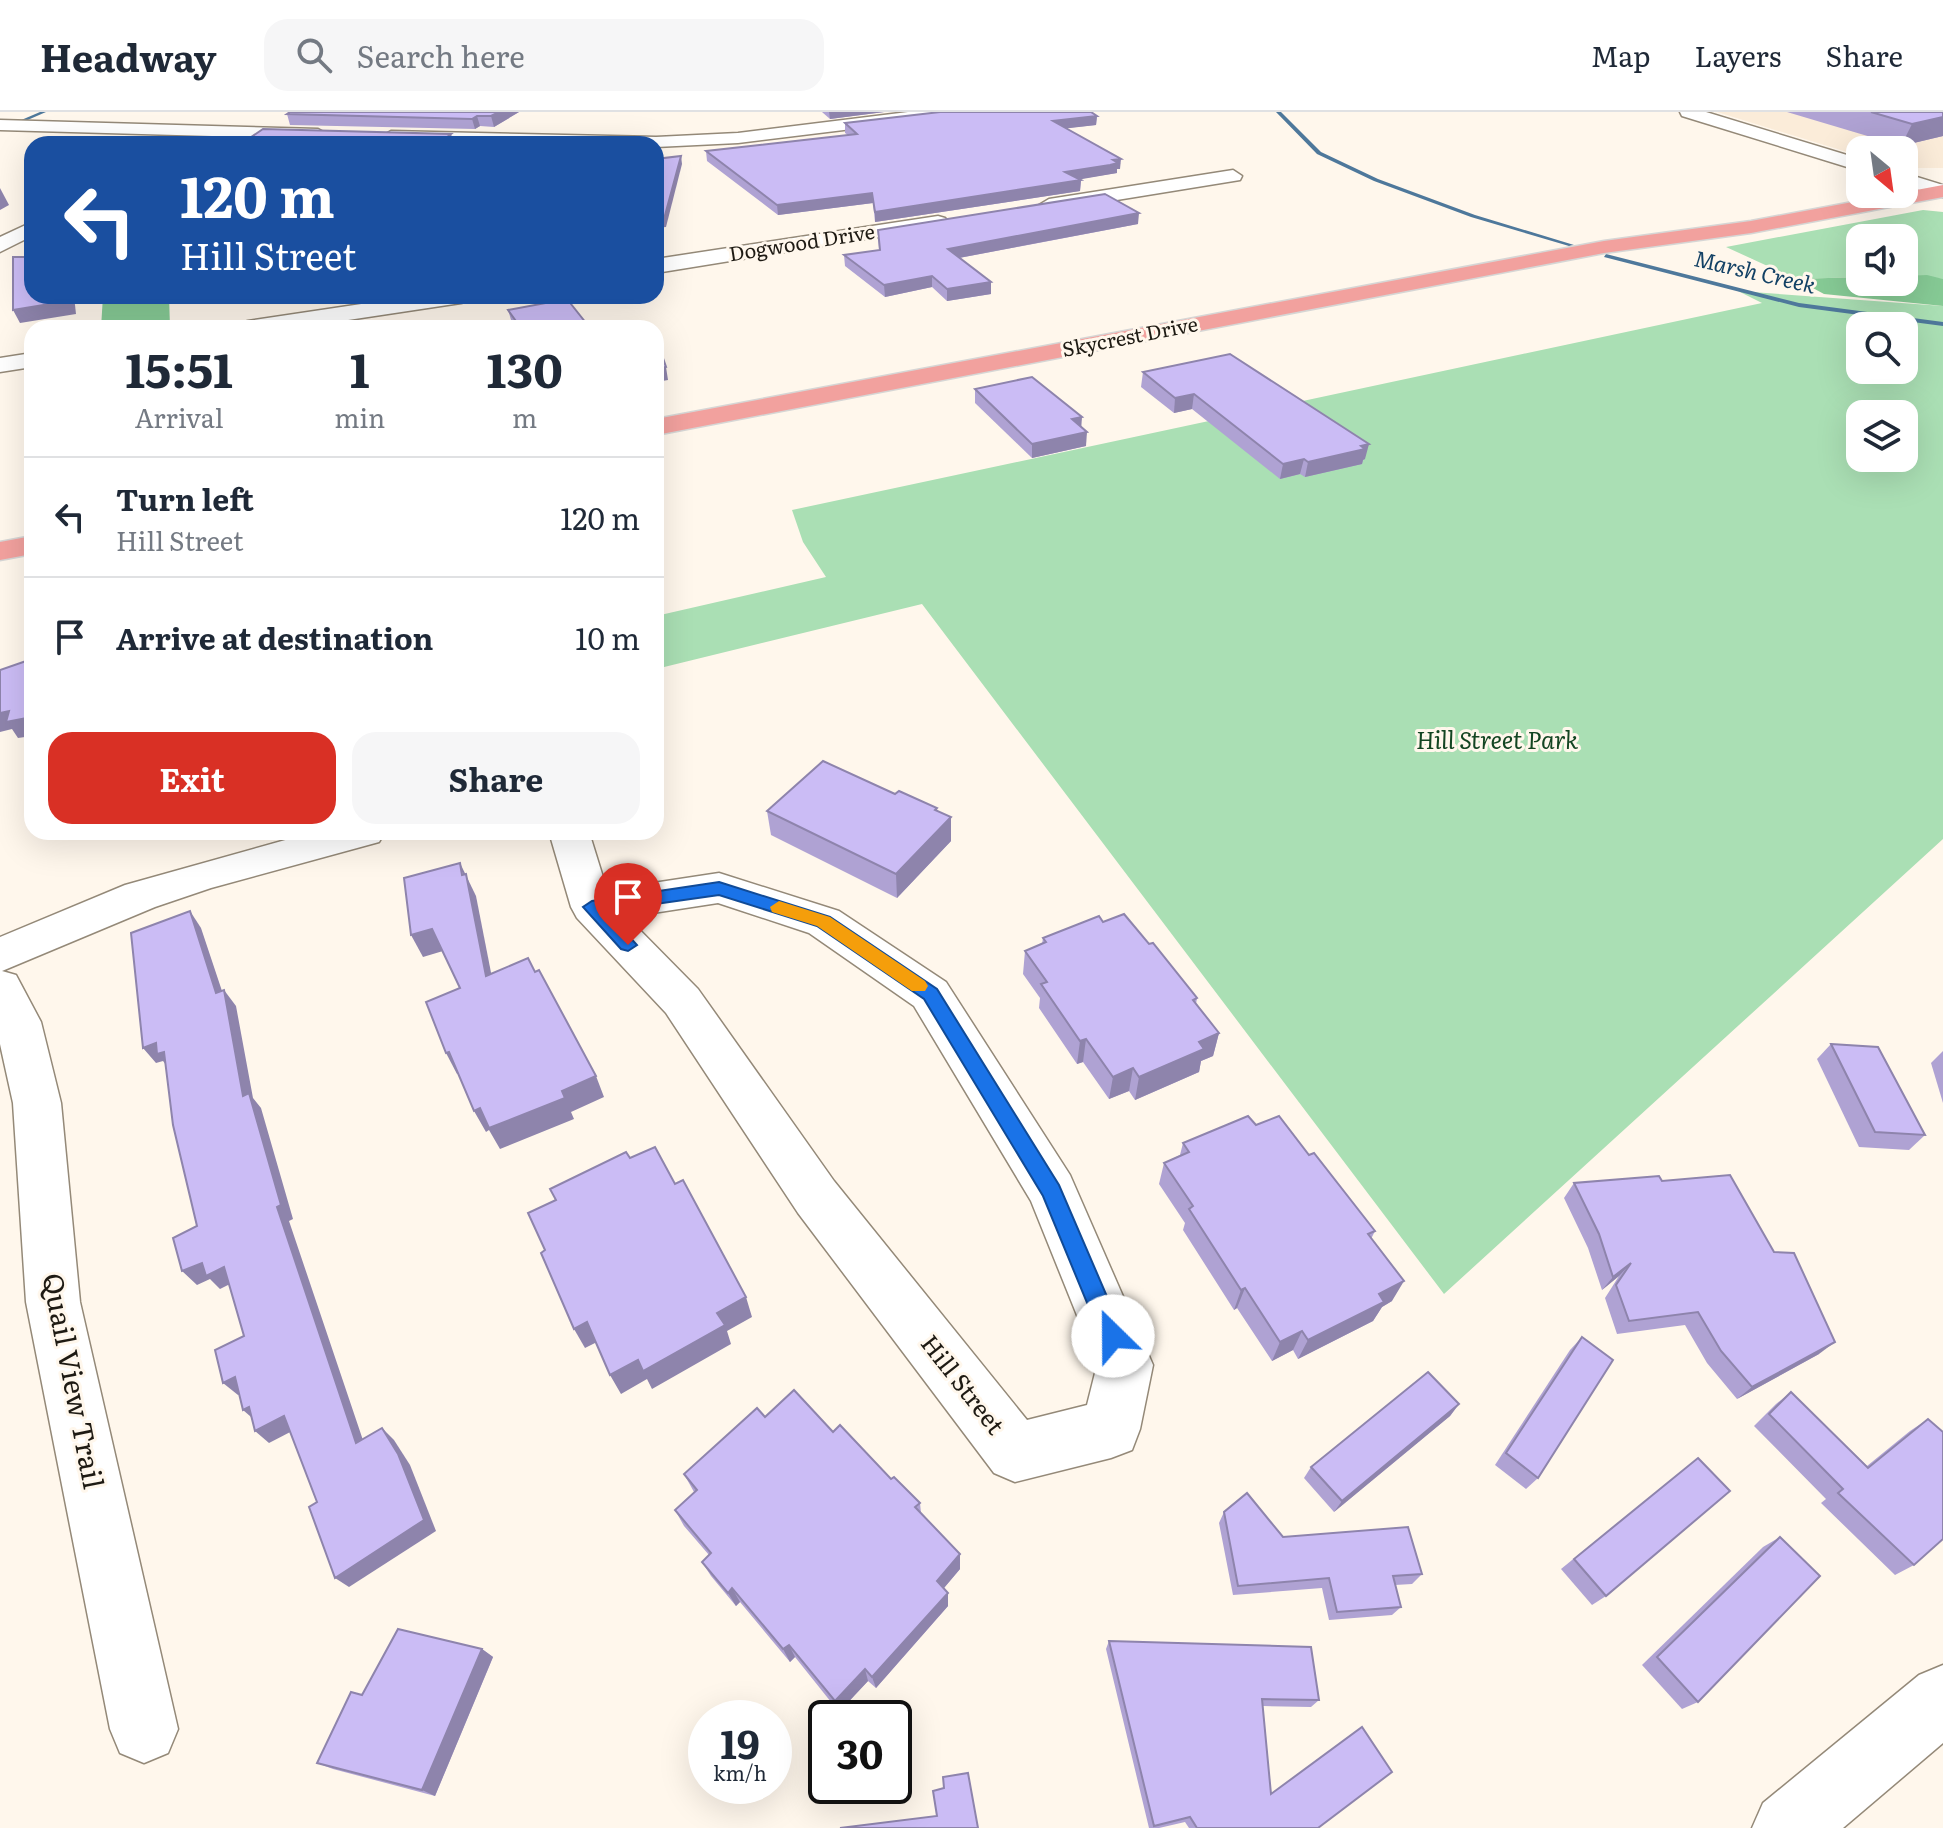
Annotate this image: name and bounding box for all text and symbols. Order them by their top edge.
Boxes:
search box [264,19,824,91]
text: Headway [40,27,216,84]
icon: search [292,33,336,77]
text: Search here [356,33,525,77]
text: Map [1591,34,1650,76]
text: Layers [1694,34,1781,76]
text: Share [1825,34,1903,76]
north arrow [1846,136,1918,208]
map controls [1846,136,1918,472]
text: 120 m [180,152,335,235]
icon: left [48,168,152,272]
street label: Dogwood Drive [727,215,877,267]
button: sound [1846,224,1918,296]
text: Hill Street [180,228,357,281]
water label: Marsh Creek [1691,241,1819,301]
street label: Skycrest Drive [1059,307,1200,363]
button: search [1846,312,1918,384]
text: 15:51 [125,332,233,403]
text: 1 [350,332,370,403]
text: 130 [487,332,563,403]
text: Arrival [135,397,224,436]
text: min [334,397,385,436]
text: m [512,397,537,436]
button: layers [1846,400,1918,472]
text: Turn left [116,476,254,520]
icon: left [48,495,92,539]
text: 120 m [560,495,640,539]
text: Hill Street [116,520,243,559]
icon: arrive [48,615,92,659]
text: Arrive at destination [116,615,433,659]
text: 10 m [575,615,640,659]
park label: Hill Street Park [1416,721,1579,756]
button: Exit [48,732,336,824]
button: Share [352,732,640,824]
pin [594,863,662,945]
icon: arrive [606,875,650,919]
street label: Quail View Trail [33,1269,116,1492]
position arrow [1071,1294,1155,1378]
street label: Hill Street [914,1326,1014,1441]
speed limit sign: 30 [808,1700,912,1804]
text: 19 [720,1712,760,1771]
text: km/h [713,1757,767,1787]

